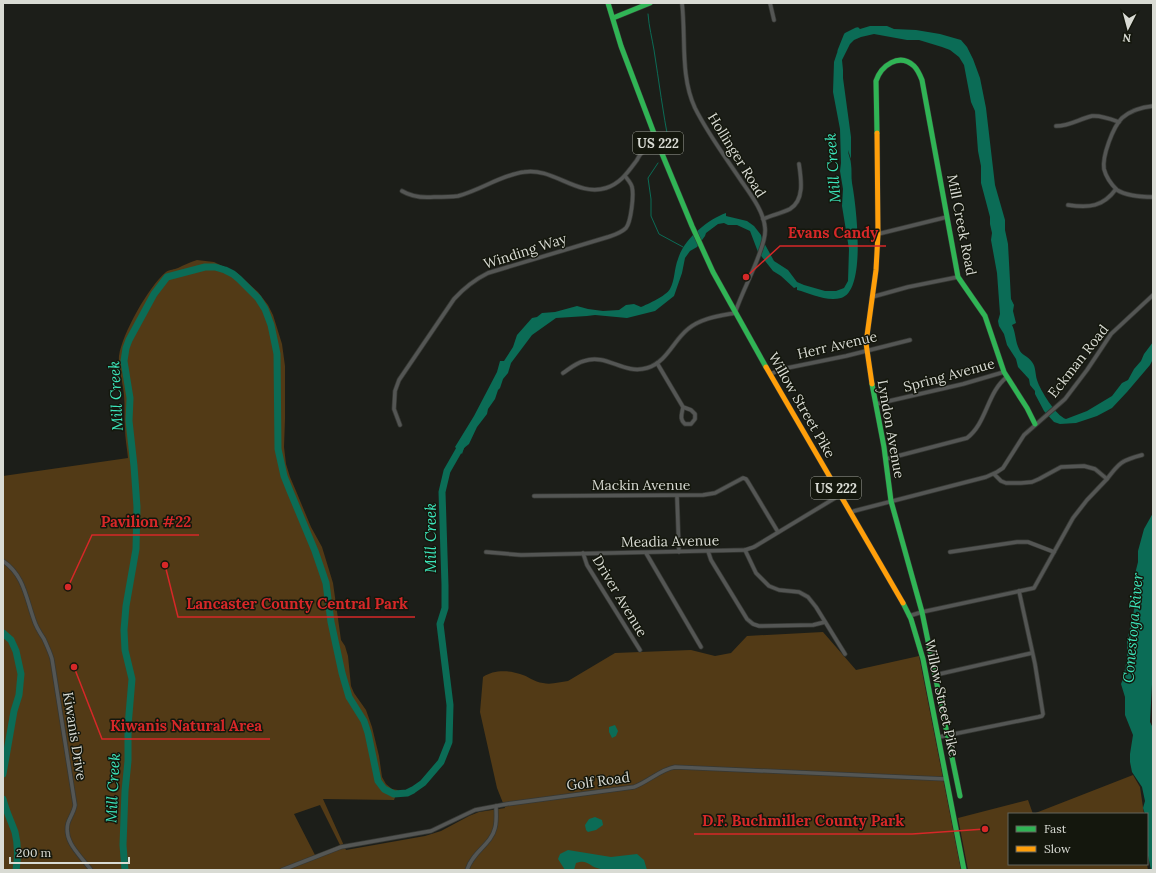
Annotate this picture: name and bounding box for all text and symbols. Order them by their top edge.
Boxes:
north arrow [1108,8,1148,48]
text: N [1122,30,1132,45]
street label: Hollinger Road [704,109,770,201]
road number: US 222 [633,132,683,154]
water label: Mill Creek [821,132,844,204]
street label: Mill Creek Road [943,173,981,277]
callout: Evans Candy [780,219,886,246]
text: Evans Candy [788,223,879,242]
street label: Winding Way [481,229,569,273]
street label: Eckman Road [1044,321,1112,401]
street label: Herr Avenue [795,327,879,363]
street label: Willow Street Pike [764,349,840,461]
street label: Spring Avenue [901,354,997,396]
water label: Mill Creek [104,360,127,431]
street label: Lyndon Avenue [873,378,909,480]
street label: Mackin Avenue [592,476,691,494]
road number: US 222 [811,477,861,499]
water label: Mill Creek [421,503,440,573]
callout: Pavilion #22 [92,508,199,535]
text: Pavilion #22 [101,512,191,531]
street label: Meadia Avenue [621,531,720,551]
street label: Driver Avenue [589,552,652,641]
water label: Conestoga River [1118,572,1147,684]
callout: Lancaster County Central Park [178,590,415,617]
text: Lancaster County Central Park [186,594,408,613]
street label: Willow Street Pike [921,638,963,758]
street label: Kiwanis Drive [59,690,91,782]
callout: Kiwanis Natural Area [102,712,270,739]
text: Kiwanis Natural Area [110,716,262,735]
water label: Mill Creek [101,752,124,823]
street label: Golf Road [565,768,631,794]
callout: D.F. Buchmiller County Park [694,807,912,834]
text: D.F. Buchmiller County Park [702,811,904,830]
legend [1008,813,1148,865]
text: Fast [1044,821,1067,836]
scale bar [10,839,129,865]
text: Slow [1044,841,1071,856]
text: 200 m [16,845,52,860]

